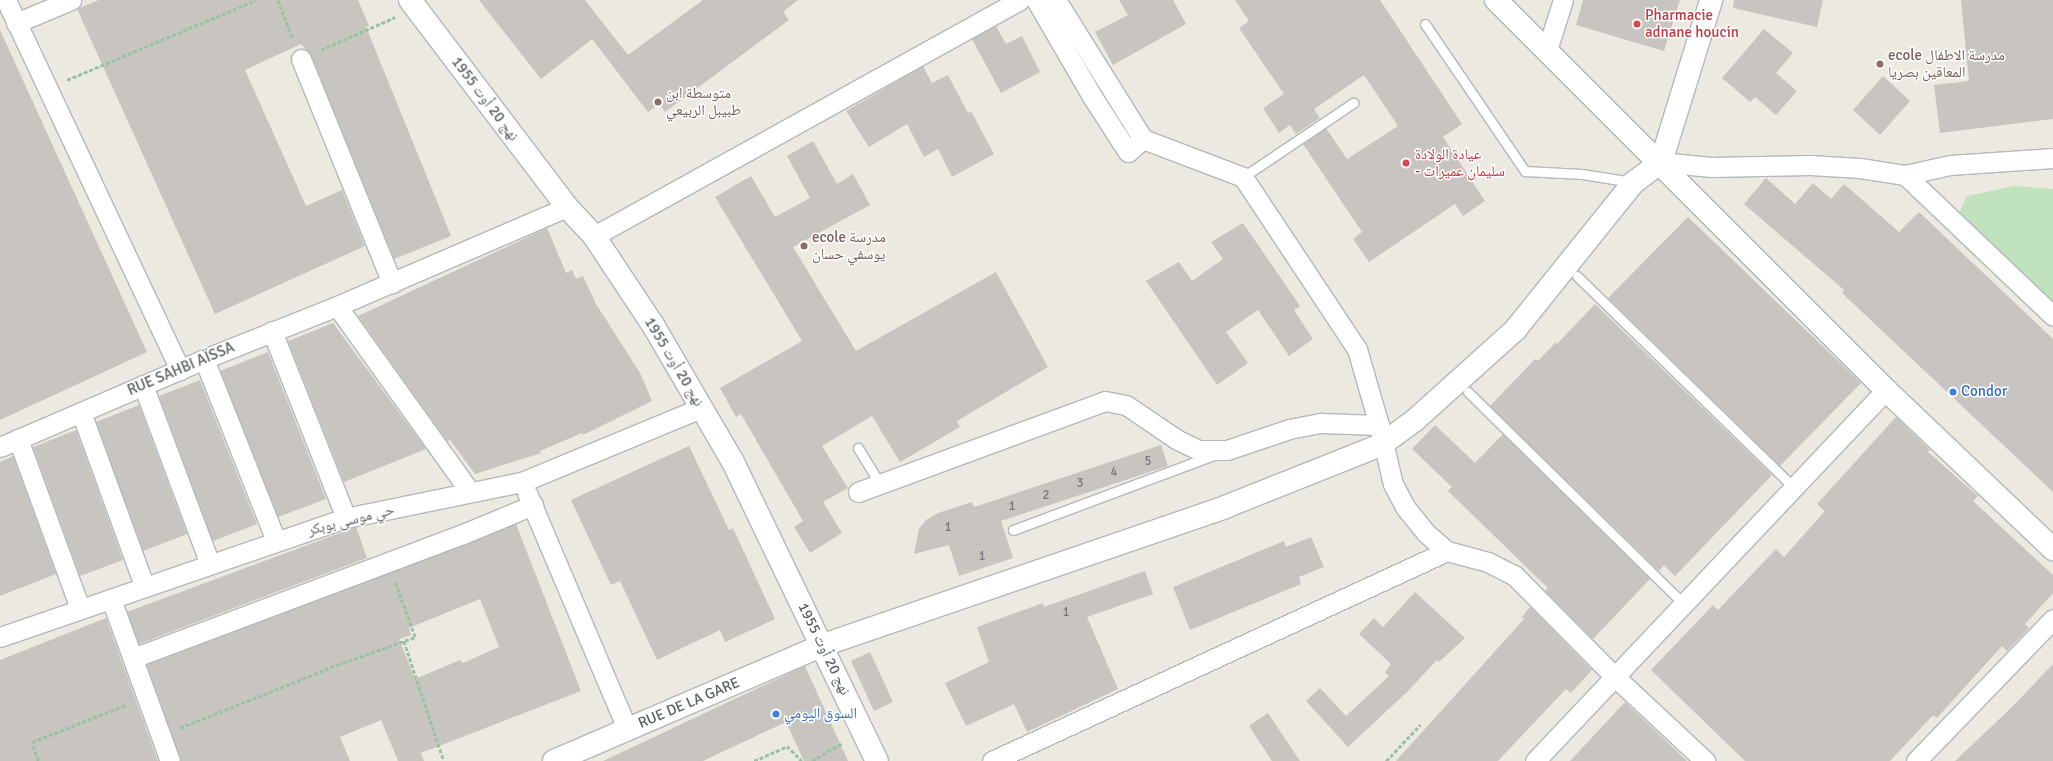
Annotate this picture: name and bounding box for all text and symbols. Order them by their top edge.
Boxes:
place label: Pharmacie adnane houcin [1645,6,1739,41]
marker: Pharmacie adnane houcin [1632,19,1642,29]
place label: ecole مدرسة الاطفال المعاقين بصريا [1888,46,2005,81]
street label: نهج 20 أوت 1955 [448,53,522,145]
marker: ecole مدرسة الاطفال المعاقين بصريا [1875,59,1885,69]
place label: متوسطة ابن طبيبل الربيعي [666,84,741,119]
marker: متوسطة ابن طبيبل الربيعي [653,97,663,107]
place label: عيادة الولادة - سليمان عميرات [1415,145,1505,180]
marker: عيادة الولادة - سليمان عميرات [1400,157,1412,169]
place label: ecole مدرسة يوسفي حسان [812,228,886,263]
marker: ecole مدرسة يوسفي حسان [799,241,809,251]
street label: نهج 20 أوت 1955 [640,314,708,410]
street label: RUE SAHBI AÏSSA [125,338,237,400]
place label: Condor [1961,383,2007,401]
marker: Condor [1948,387,1958,397]
house number: 5 [1144,453,1152,469]
house number: 4 [1110,464,1118,480]
house number: 3 [1076,475,1084,491]
house number: 2 [1042,487,1050,503]
house number: 1 [1008,498,1016,514]
street label: حي موسى بوبكر [306,501,396,539]
house number: 1 [944,519,952,535]
house number: 1 [978,548,986,564]
street label: نهج 20 أوت 1955 [794,600,854,698]
house number: 1 [1062,604,1070,620]
street label: RUE DE LA GARE [636,673,742,733]
place label: السوق اليومي [784,705,857,723]
marker: السوق اليومي [771,709,781,719]

